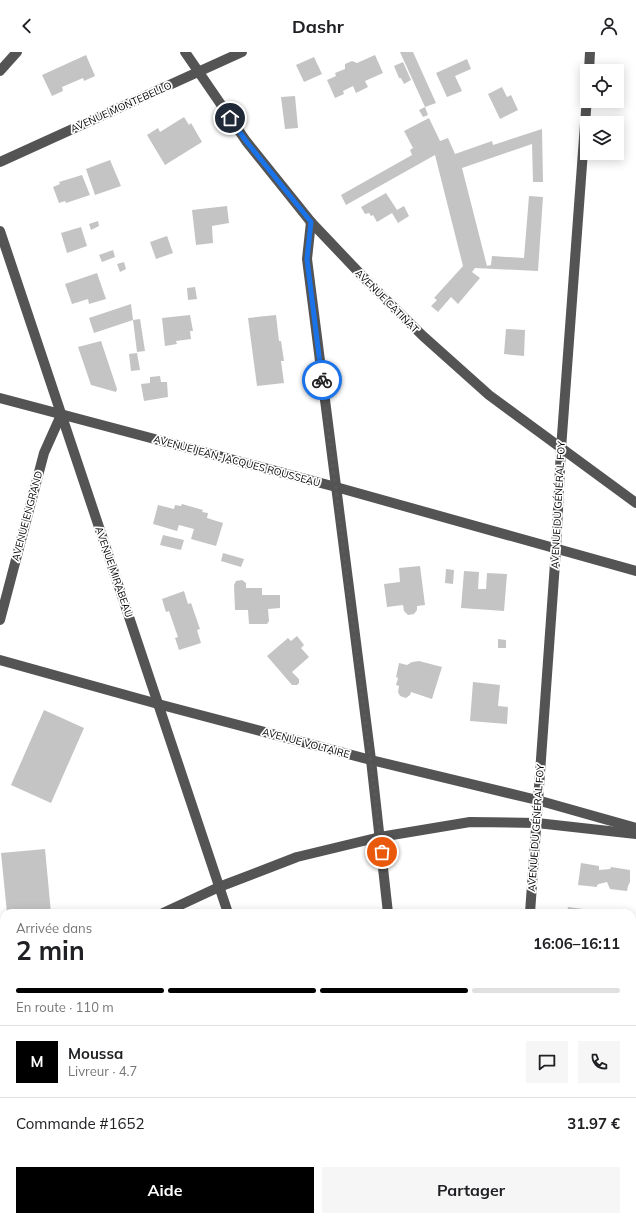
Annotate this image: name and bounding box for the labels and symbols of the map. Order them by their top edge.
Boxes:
street label: AVENUE MONTEBELLO [68,79,174,135]
pin [213,101,247,135]
street label: AVENUE CATINAT [352,266,422,336]
courier [302,360,342,400]
street label: AVENUE JEAN-JACQUES ROUSSEAU [152,432,322,490]
street label: AVENUE DU GÉNÉRAL FOY [548,440,568,569]
street label: AVENUE ENGRAND [9,470,45,562]
street label: AVENUE MIRABEAU [92,525,136,619]
street label: AVENUE VOLTAIRE [261,725,351,761]
street label: AVENUE DU GÉNÉRAL FOY [525,763,547,892]
pin [365,835,399,869]

